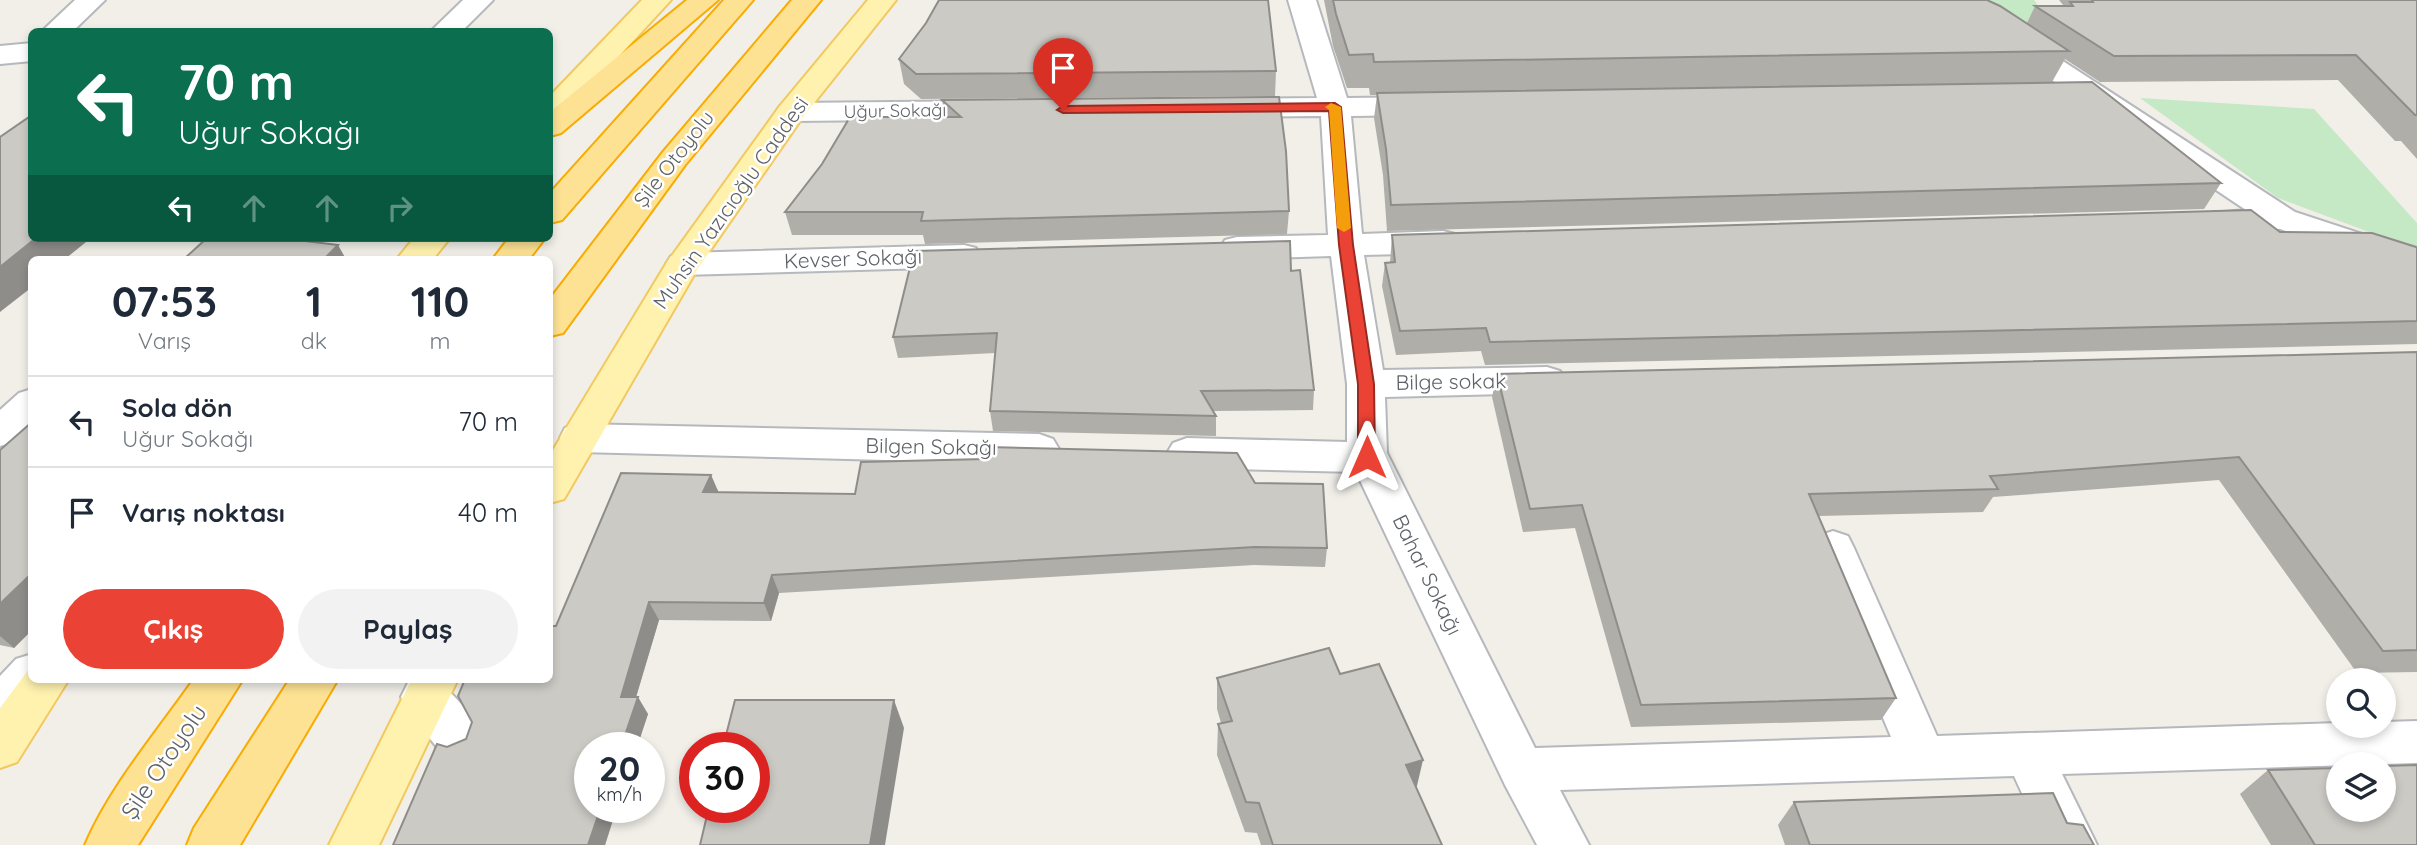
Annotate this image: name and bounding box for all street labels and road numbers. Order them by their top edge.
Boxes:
street label: Muhsin Yazıcıoğlu Caddesi [647,91,814,314]
street label: Uğur Sokağı [843,98,947,123]
street label: Şile Otoyolu [627,105,719,212]
street label: Kevser Sokağı [784,243,922,273]
street label: Bilge sokak [1395,367,1507,395]
street label: Bilgen Sokağı [865,432,997,460]
street label: Bahar Sokağı [1388,510,1468,639]
street label: Şile Otoyolu [114,698,213,825]

